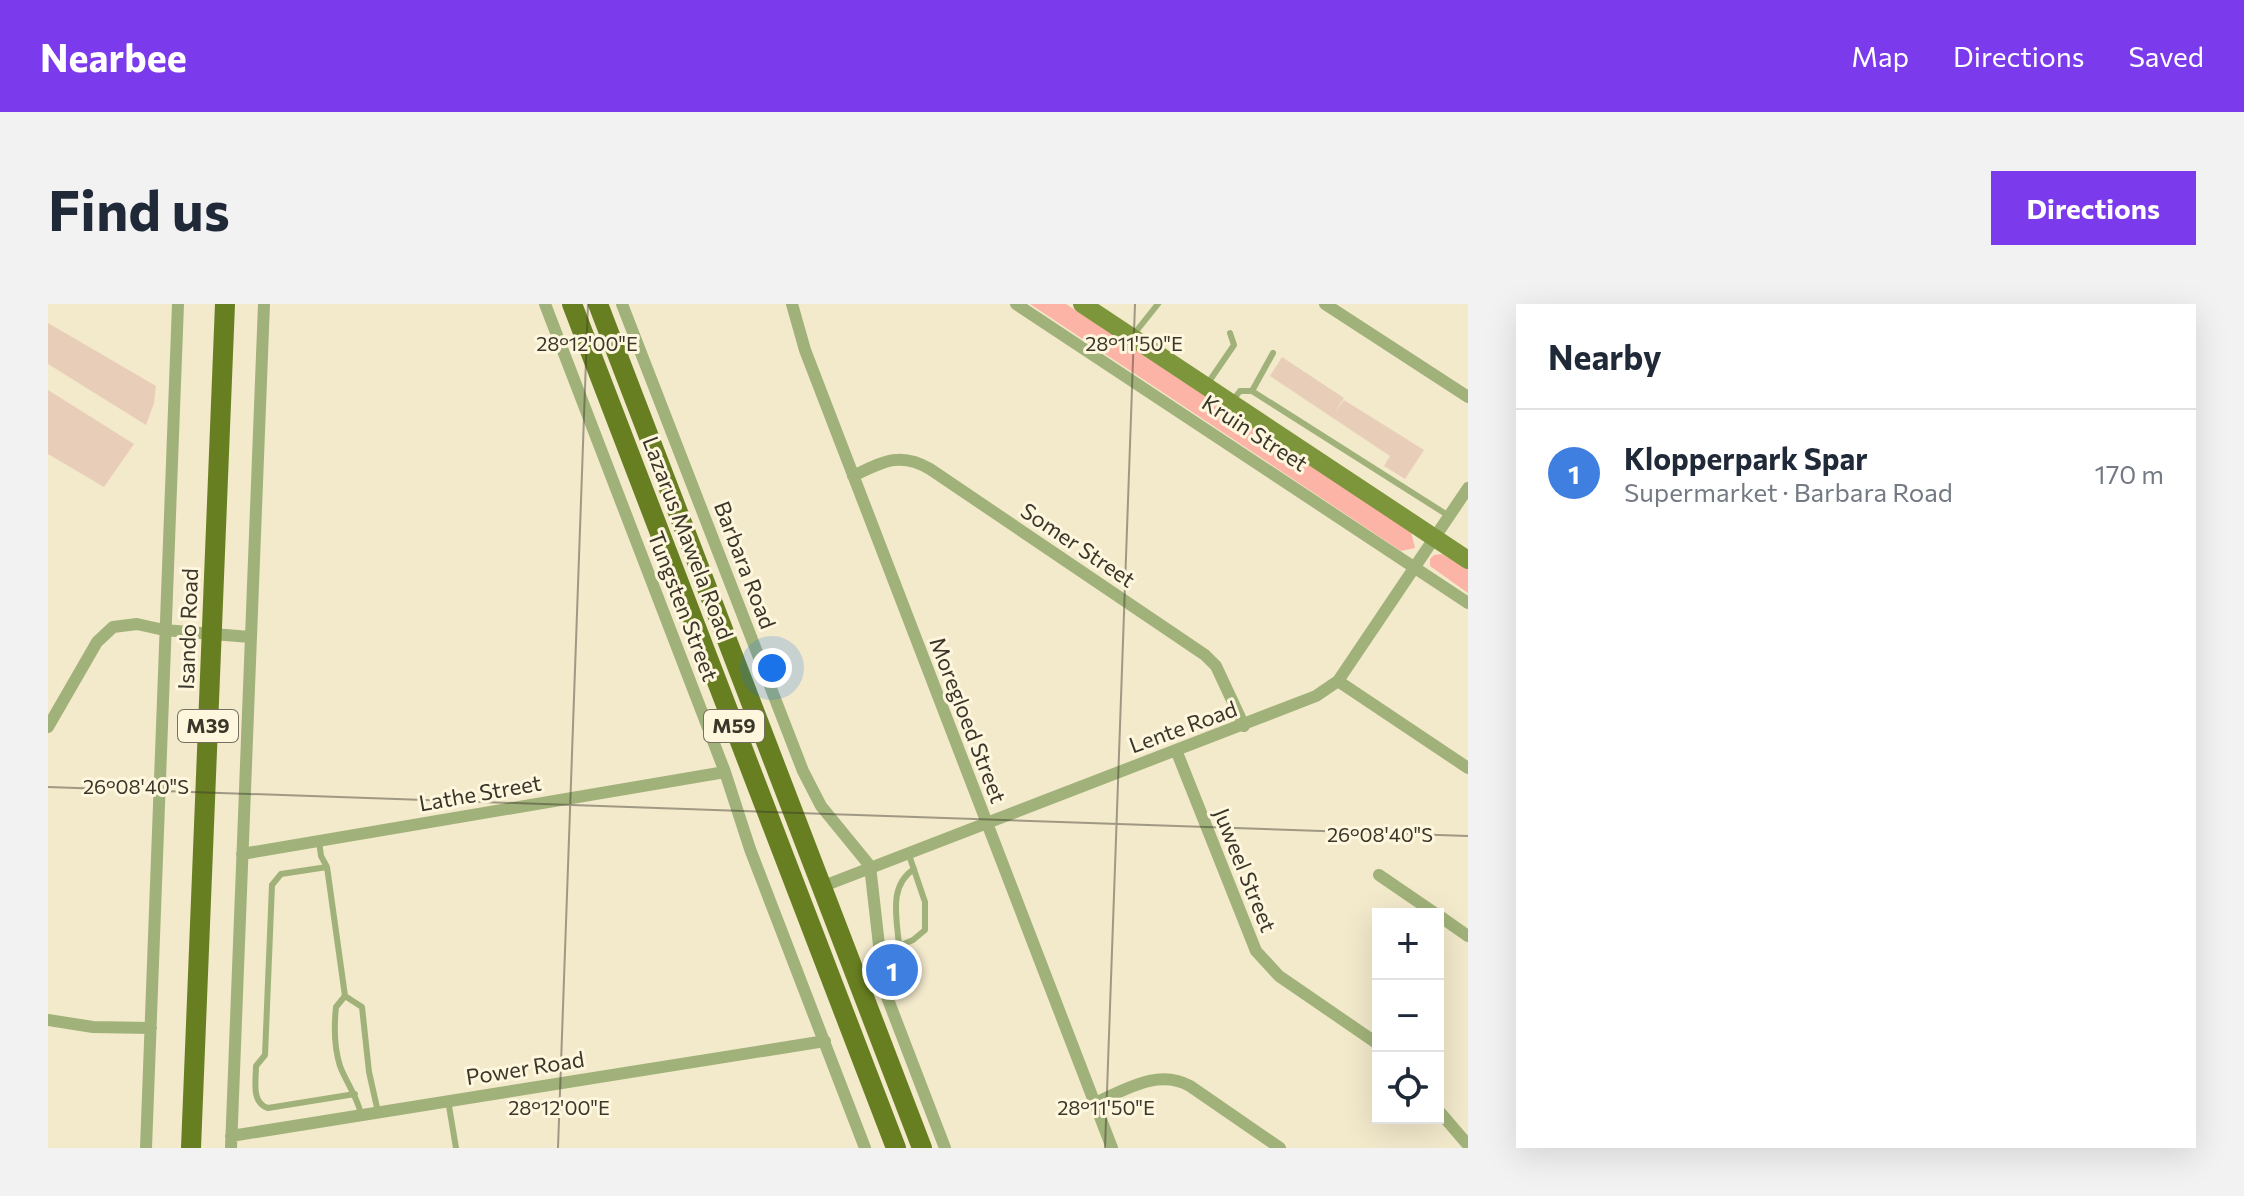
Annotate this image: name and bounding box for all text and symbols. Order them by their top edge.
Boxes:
text: Nearbee [40,33,187,80]
text: Map [1851,39,1909,73]
text: Directions [1953,39,2084,73]
text: Saved [2128,39,2204,73]
button: Directions [1991,171,2196,245]
text: Find us [48,174,230,243]
text: 28°12'00"E [536,331,638,355]
text: 28°11'50"E [1085,331,1183,355]
text: Nearby [1548,335,1662,377]
street label: Kruin Street [1197,388,1313,477]
street label: Lazarus Mawela Road [637,432,740,643]
text: Klopperpark Spar [1624,439,1868,476]
text: 1 [1568,458,1580,489]
text: 170 m [2095,458,2164,489]
text: Supermarket · Barbara Road [1624,476,1953,507]
street label: Somer Street [1016,496,1141,593]
street label: Barbara Road [709,497,782,633]
street label: Tungsten Street [642,527,724,685]
street label: Isando Road [172,568,203,690]
street label: Moregloed Street [924,633,1013,807]
your location [752,648,792,688]
street label: Lente Road [1125,695,1240,759]
road number: M39 [178,710,238,742]
road number: M59 [704,710,764,742]
street label: Lathe Street [417,768,543,817]
text: 26°08'40"S [83,774,189,798]
street label: Juweel Street [1208,804,1283,936]
text: 26°08'40"S [1327,822,1433,846]
map controls [1372,908,1444,1124]
button: + [1372,908,1444,980]
pin: 1 [866,940,918,1000]
button: − [1372,980,1444,1052]
street label: Power Road [464,1045,586,1090]
button: locate [1372,1052,1444,1124]
text: 28°12'00"E [508,1095,610,1119]
text: 28°11'50"E [1057,1095,1155,1119]

